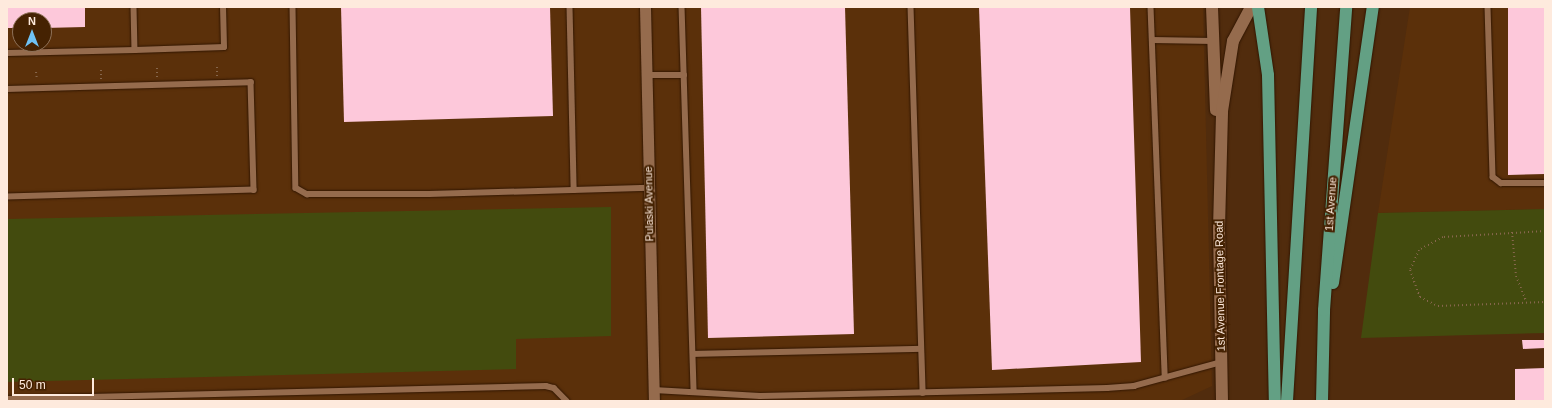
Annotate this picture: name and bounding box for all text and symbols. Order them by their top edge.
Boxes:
north arrow [12,12,52,52]
text: N [28,15,36,27]
street label: Pulaski Avenue [642,166,656,242]
street label: 1st Avenue [1323,176,1339,232]
street label: 1st Avenue Frontage Road [1212,220,1228,352]
scale bar [14,370,96,396]
text: 50 m [19,378,46,392]

